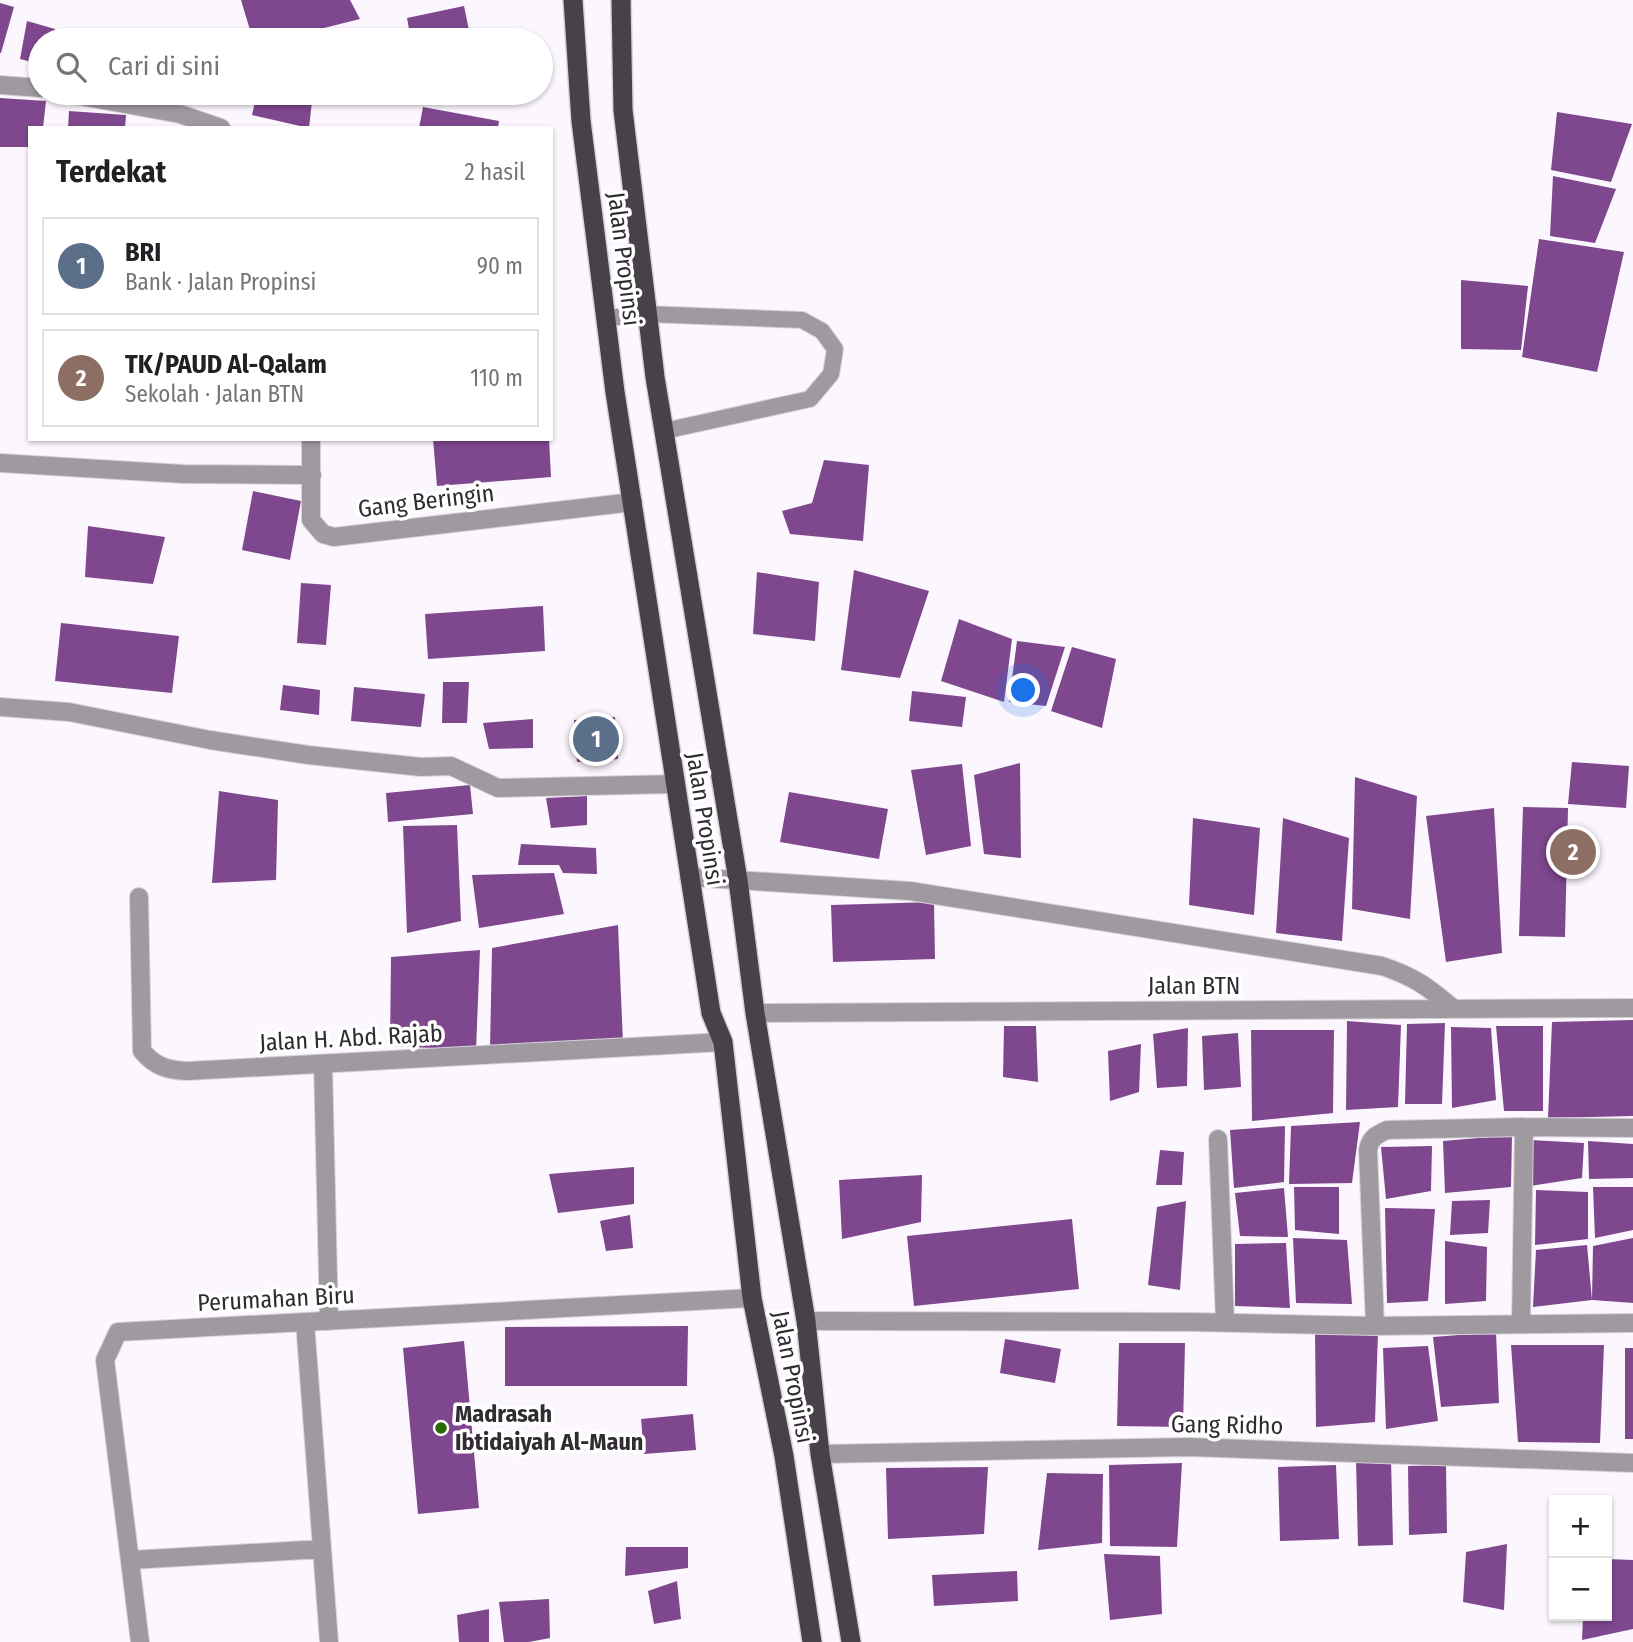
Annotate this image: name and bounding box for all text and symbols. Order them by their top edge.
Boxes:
search box [28,28,553,105]
icon: search [52,48,90,86]
text: Cari di sini [108,51,220,82]
text: Terdekat [56,154,166,190]
text: 2 hasil [465,158,525,186]
street label: Jalan Propinsi [602,191,646,327]
text: BRI [125,237,161,268]
text: 1 [76,252,86,280]
text: 90 m [477,252,523,280]
text: Bank · Jalan Propinsi [125,268,316,296]
text: TK/PAUD Al-Qalam [125,349,327,380]
text: 2 [76,364,86,392]
text: 110 m [470,364,523,392]
text: Sekolah · Jalan BTN [125,380,304,408]
street label: Gang Beringin [356,479,496,523]
your location [1006,673,1040,707]
pin: 1 [573,713,619,765]
street label: Jalan Propinsi [681,750,729,888]
pin: 2 [1550,826,1596,878]
street label: Jalan BTN [1148,972,1240,1000]
street label: Jalan H. Abd. Rajab [259,1019,443,1057]
street label: Perumahan Biru [197,1281,355,1317]
street label: Jalan Propinsi [766,1308,820,1446]
place label: Madrasah Ibtidaiyah Al-Maun [455,1400,643,1456]
street label: Gang Ridho [1171,1410,1283,1440]
marker: Madrasah Ibtidaiyah Al-Maun [433,1420,449,1436]
map controls [1549,1495,1612,1621]
button: + [1549,1495,1612,1558]
button: − [1549,1558,1612,1621]

